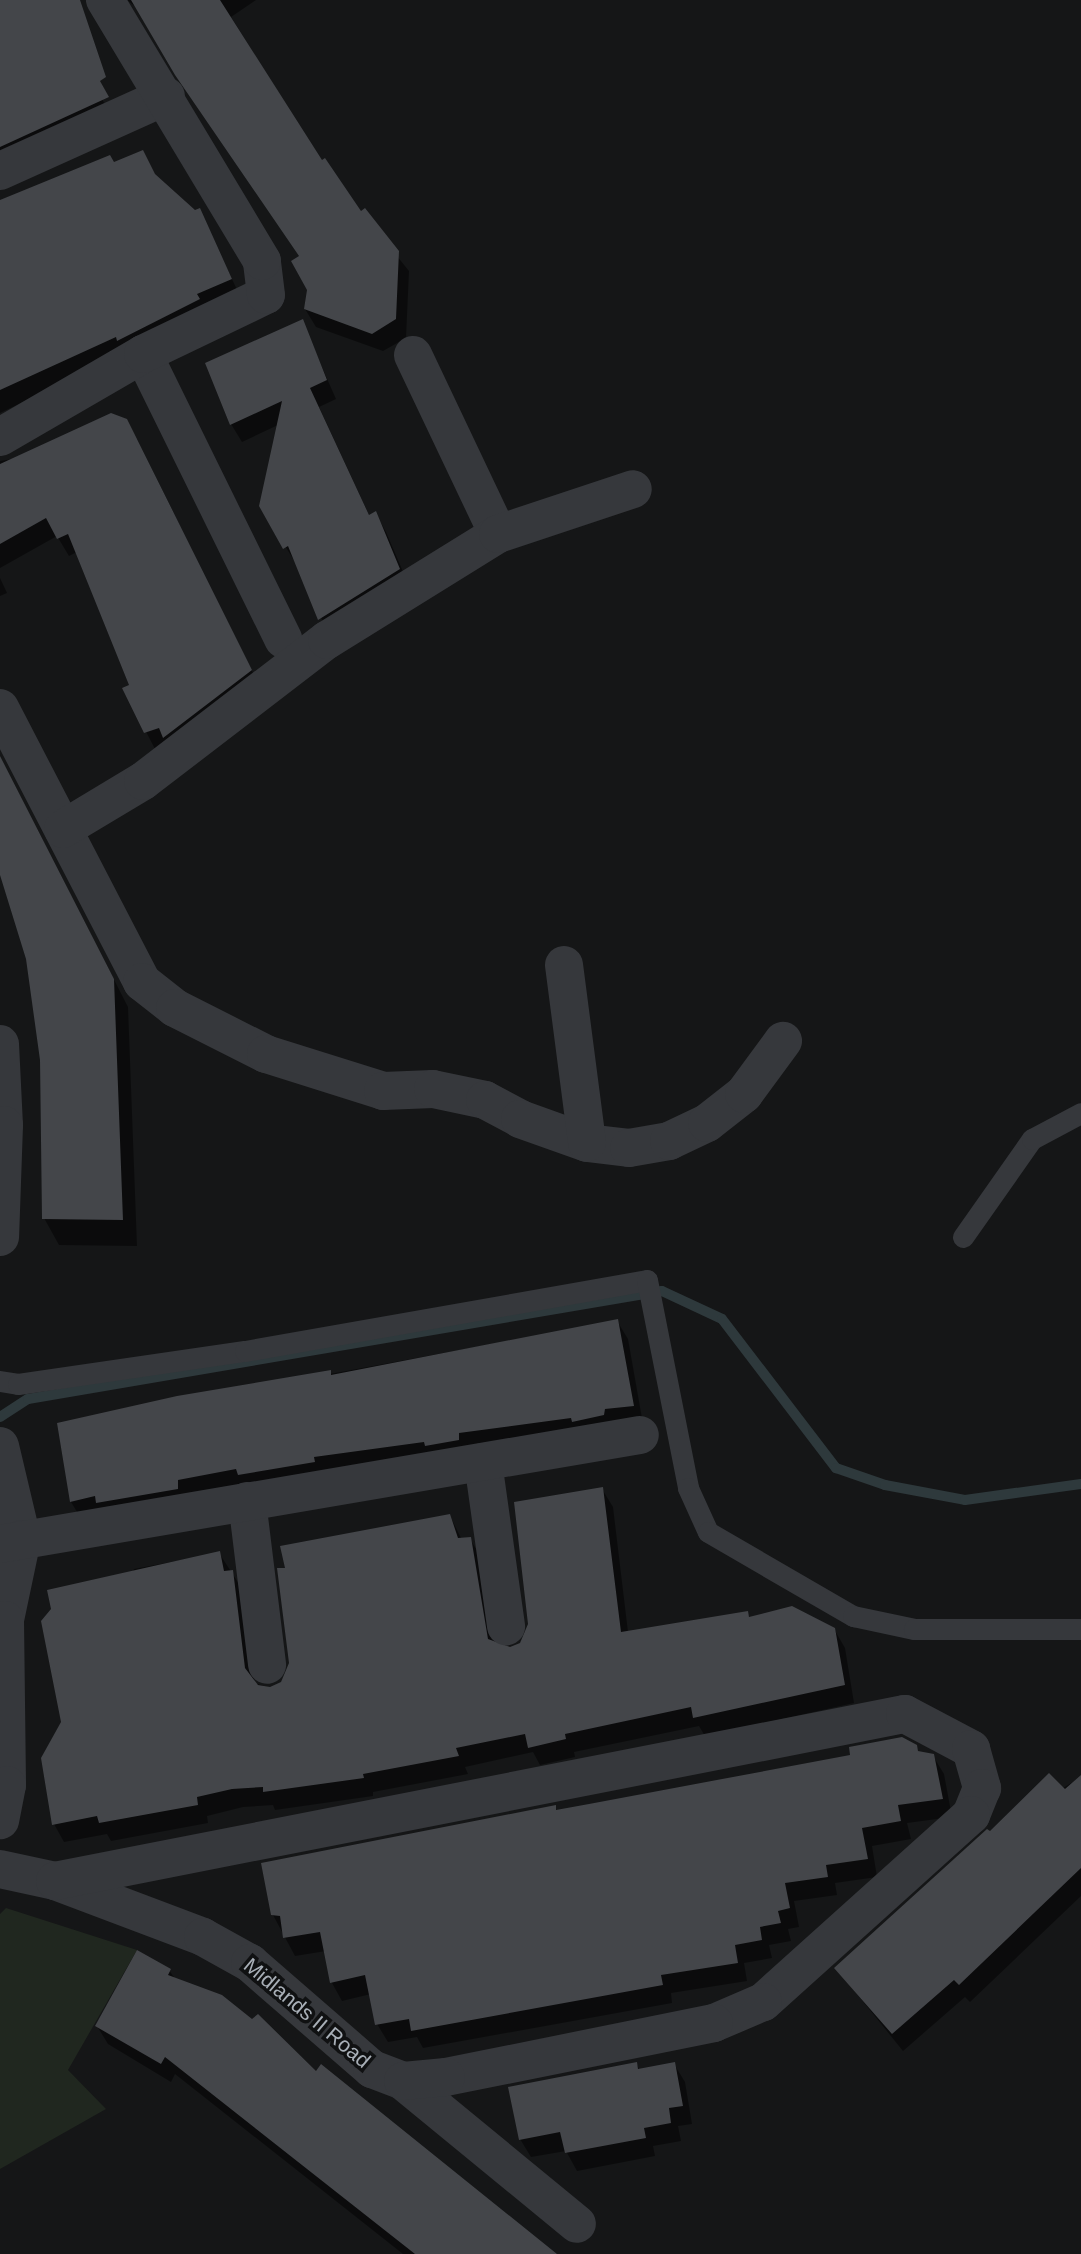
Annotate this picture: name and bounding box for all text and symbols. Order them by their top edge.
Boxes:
street label: Midlands II Road [239,1953,375,2073]

